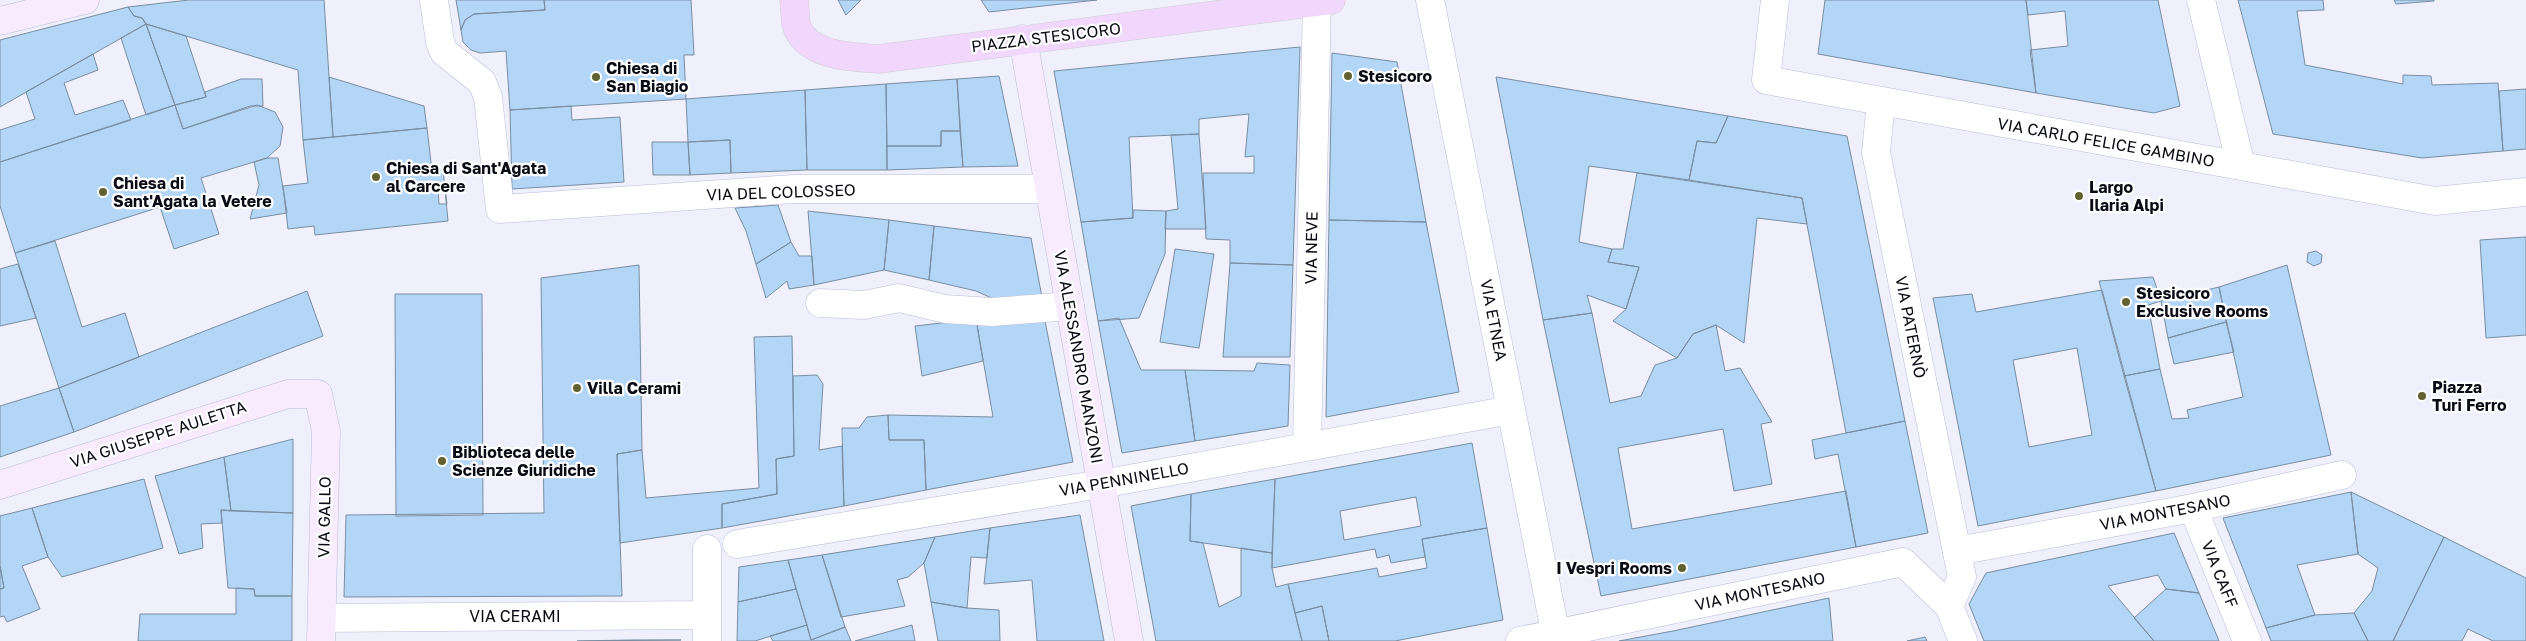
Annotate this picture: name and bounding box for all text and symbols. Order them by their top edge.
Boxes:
street label: PIAZZA STESICORO [970,18,1122,56]
place label: Chiesa di San Biagio [606,58,689,96]
place label: Stesicoro [1358,66,1433,86]
marker: Stesicoro [1342,70,1354,82]
marker: Chiesa di San Biagio [590,71,602,83]
street label: VIA CARLO FELICE GAMBINO [1996,113,2216,171]
place label: Chiesa di Sant'Agata al Carcere [386,158,546,196]
marker: Chiesa di Sant'Agata al Carcere [370,171,382,183]
place label: Chiesa di Sant'Agata la Vetere [113,173,272,211]
place label: Largo Ilaria Alpi [2089,177,2164,215]
street label: VIA DEL COLOSSEO [706,179,856,205]
marker: Chiesa di Sant'Agata la Vetere [97,186,109,198]
marker: Largo Ilaria Alpi [2073,190,2085,202]
street label: VIA NEVE [1300,211,1322,285]
street label: VIA ALESSANDRO MANZONI [1050,249,1108,465]
street label: VIA PATERNÒ [1891,274,1931,380]
street label: VIA ETNEA [1476,277,1512,363]
place label: Stesicoro Exclusive Rooms [2136,283,2268,321]
marker: Stesicoro Exclusive Rooms [2120,296,2132,308]
place label: Piazza Turi Ferro [2432,377,2507,415]
place label: Villa Cerami [587,378,681,398]
marker: Villa Cerami [571,382,583,394]
marker: Piazza Turi Ferro [2416,390,2428,402]
street label: VIA GIUSEPPE AULETTA [67,396,249,472]
place label: Biblioteca delle Scienze Giuridiche [452,442,596,480]
marker: Biblioteca delle Scienze Giuridiche [436,455,448,467]
street label: VIA PENNINELLO [1058,458,1190,500]
street label: VIA GALLO [313,476,335,558]
street label: VIA MONTESANO [2098,490,2232,534]
street label: VIA CAFF [2197,537,2243,611]
place label: I Vespri Rooms [1556,558,1672,578]
marker: I Vespri Rooms [1676,562,1688,574]
street label: VIA MONTESANO [1693,567,1827,615]
street label: VIA CERAMI [469,606,561,626]

